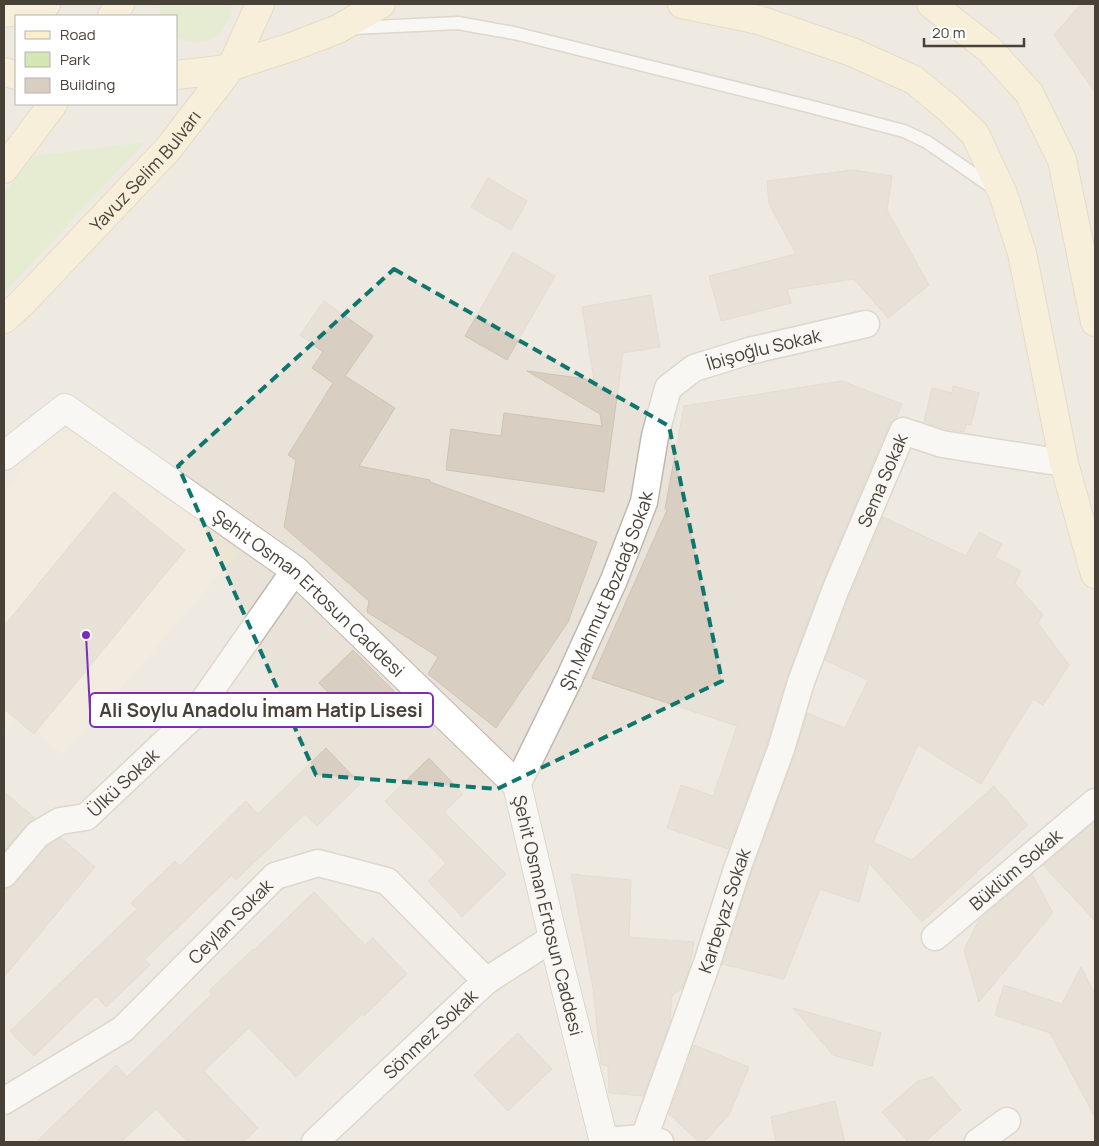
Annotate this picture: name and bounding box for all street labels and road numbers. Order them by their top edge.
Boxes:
street label: Yavuz Selim Bulvarı [84,105,206,236]
street label: İbişoğlu Sokak [703,323,824,376]
street label: Sema Sokak [852,429,913,531]
street label: Şh.Mahmut Bozdağ Sokak [553,489,658,694]
street label: Şehit Osman Ertosun Caddesi [208,504,410,682]
street label: Ülkü Sokak [82,742,164,822]
street label: Şehit Osman Ertosun Caddesi [508,793,589,1038]
street label: Büklüm Sokak [964,823,1067,915]
street label: Karbeyaz Sokak [692,844,756,977]
street label: Ceylan Sokak [182,873,278,969]
street label: Sönmez Sokak [378,983,483,1084]

